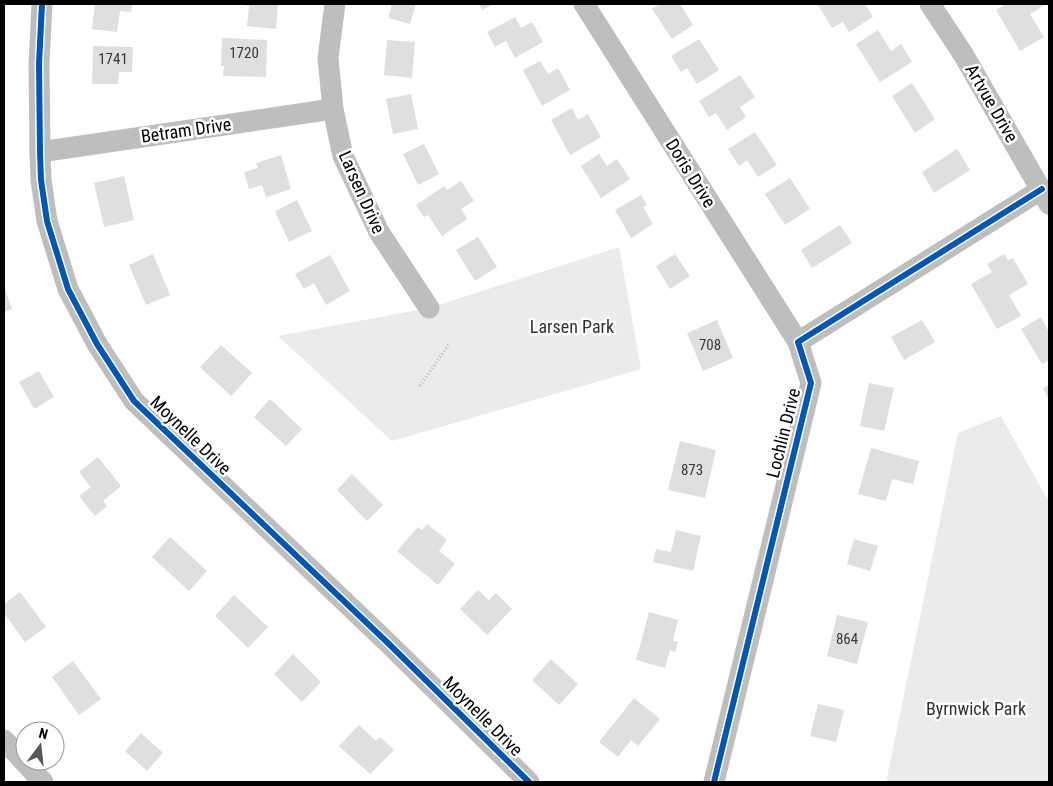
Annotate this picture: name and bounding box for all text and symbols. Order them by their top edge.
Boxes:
house number: 1720 [229,44,259,62]
house number: 1741 [98,50,128,68]
street label: Artvue Drive [961,60,1023,146]
street label: Betram Drive [140,113,232,147]
street label: Doris Drive [662,135,720,211]
street label: Larsen Drive [334,147,390,237]
park label: Larsen Park [530,316,614,337]
house number: 708 [699,336,721,354]
street label: Lochlin Drive [762,386,804,480]
street label: Moynelle Drive [146,391,236,479]
house number: 873 [681,461,703,479]
house number: 864 [836,630,858,648]
street label: Moynelle Drive [439,672,527,760]
park label: Byrnwick Park [926,698,1026,719]
north arrow [15,721,65,771]
text: N [37,725,50,742]

